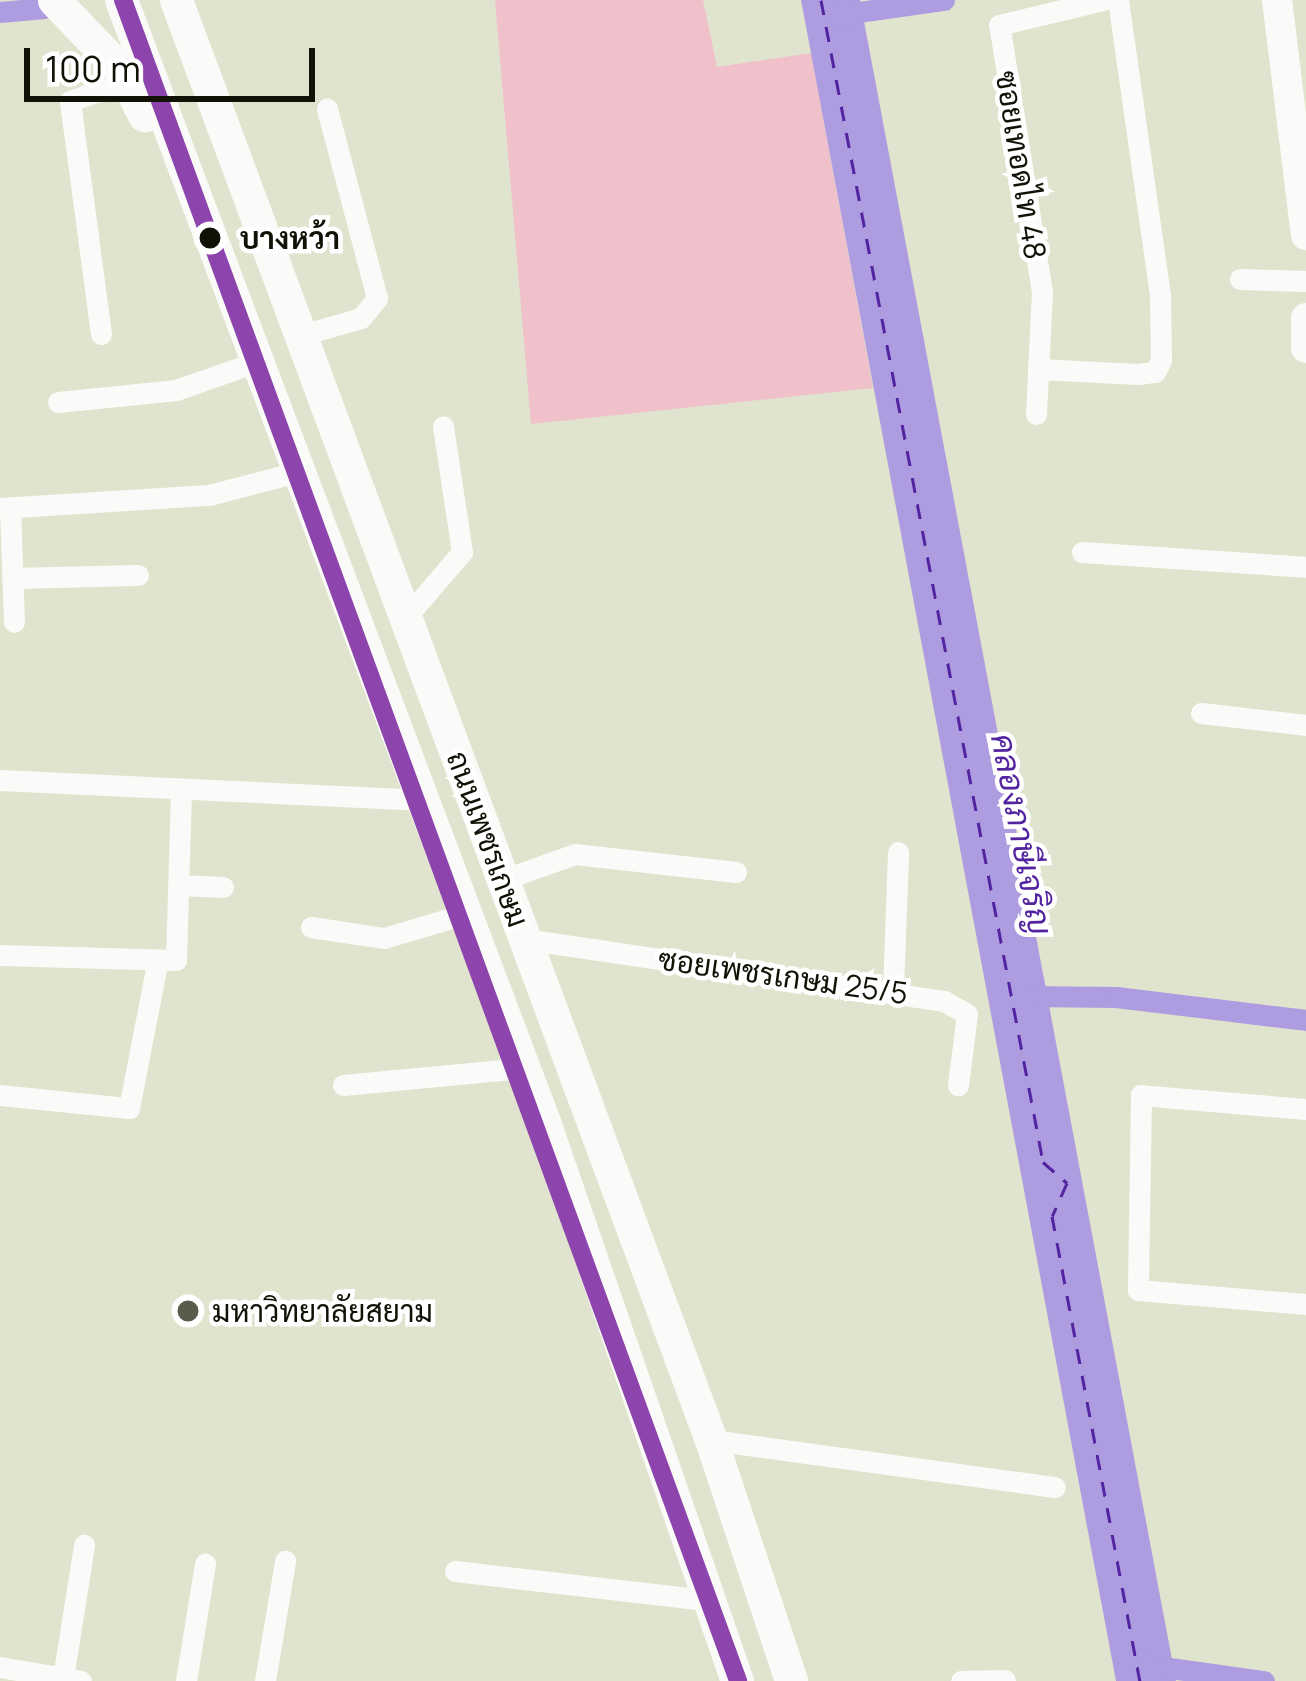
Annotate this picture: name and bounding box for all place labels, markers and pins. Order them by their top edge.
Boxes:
marker: บางหว้า [191,219,229,257]
place label: บางหว้า [240,220,340,256]
place label: มหาวิทยาลัยสยาม [212,1293,433,1329]
marker: มหาวิทยาลัยสยาม [175,1298,201,1324]

